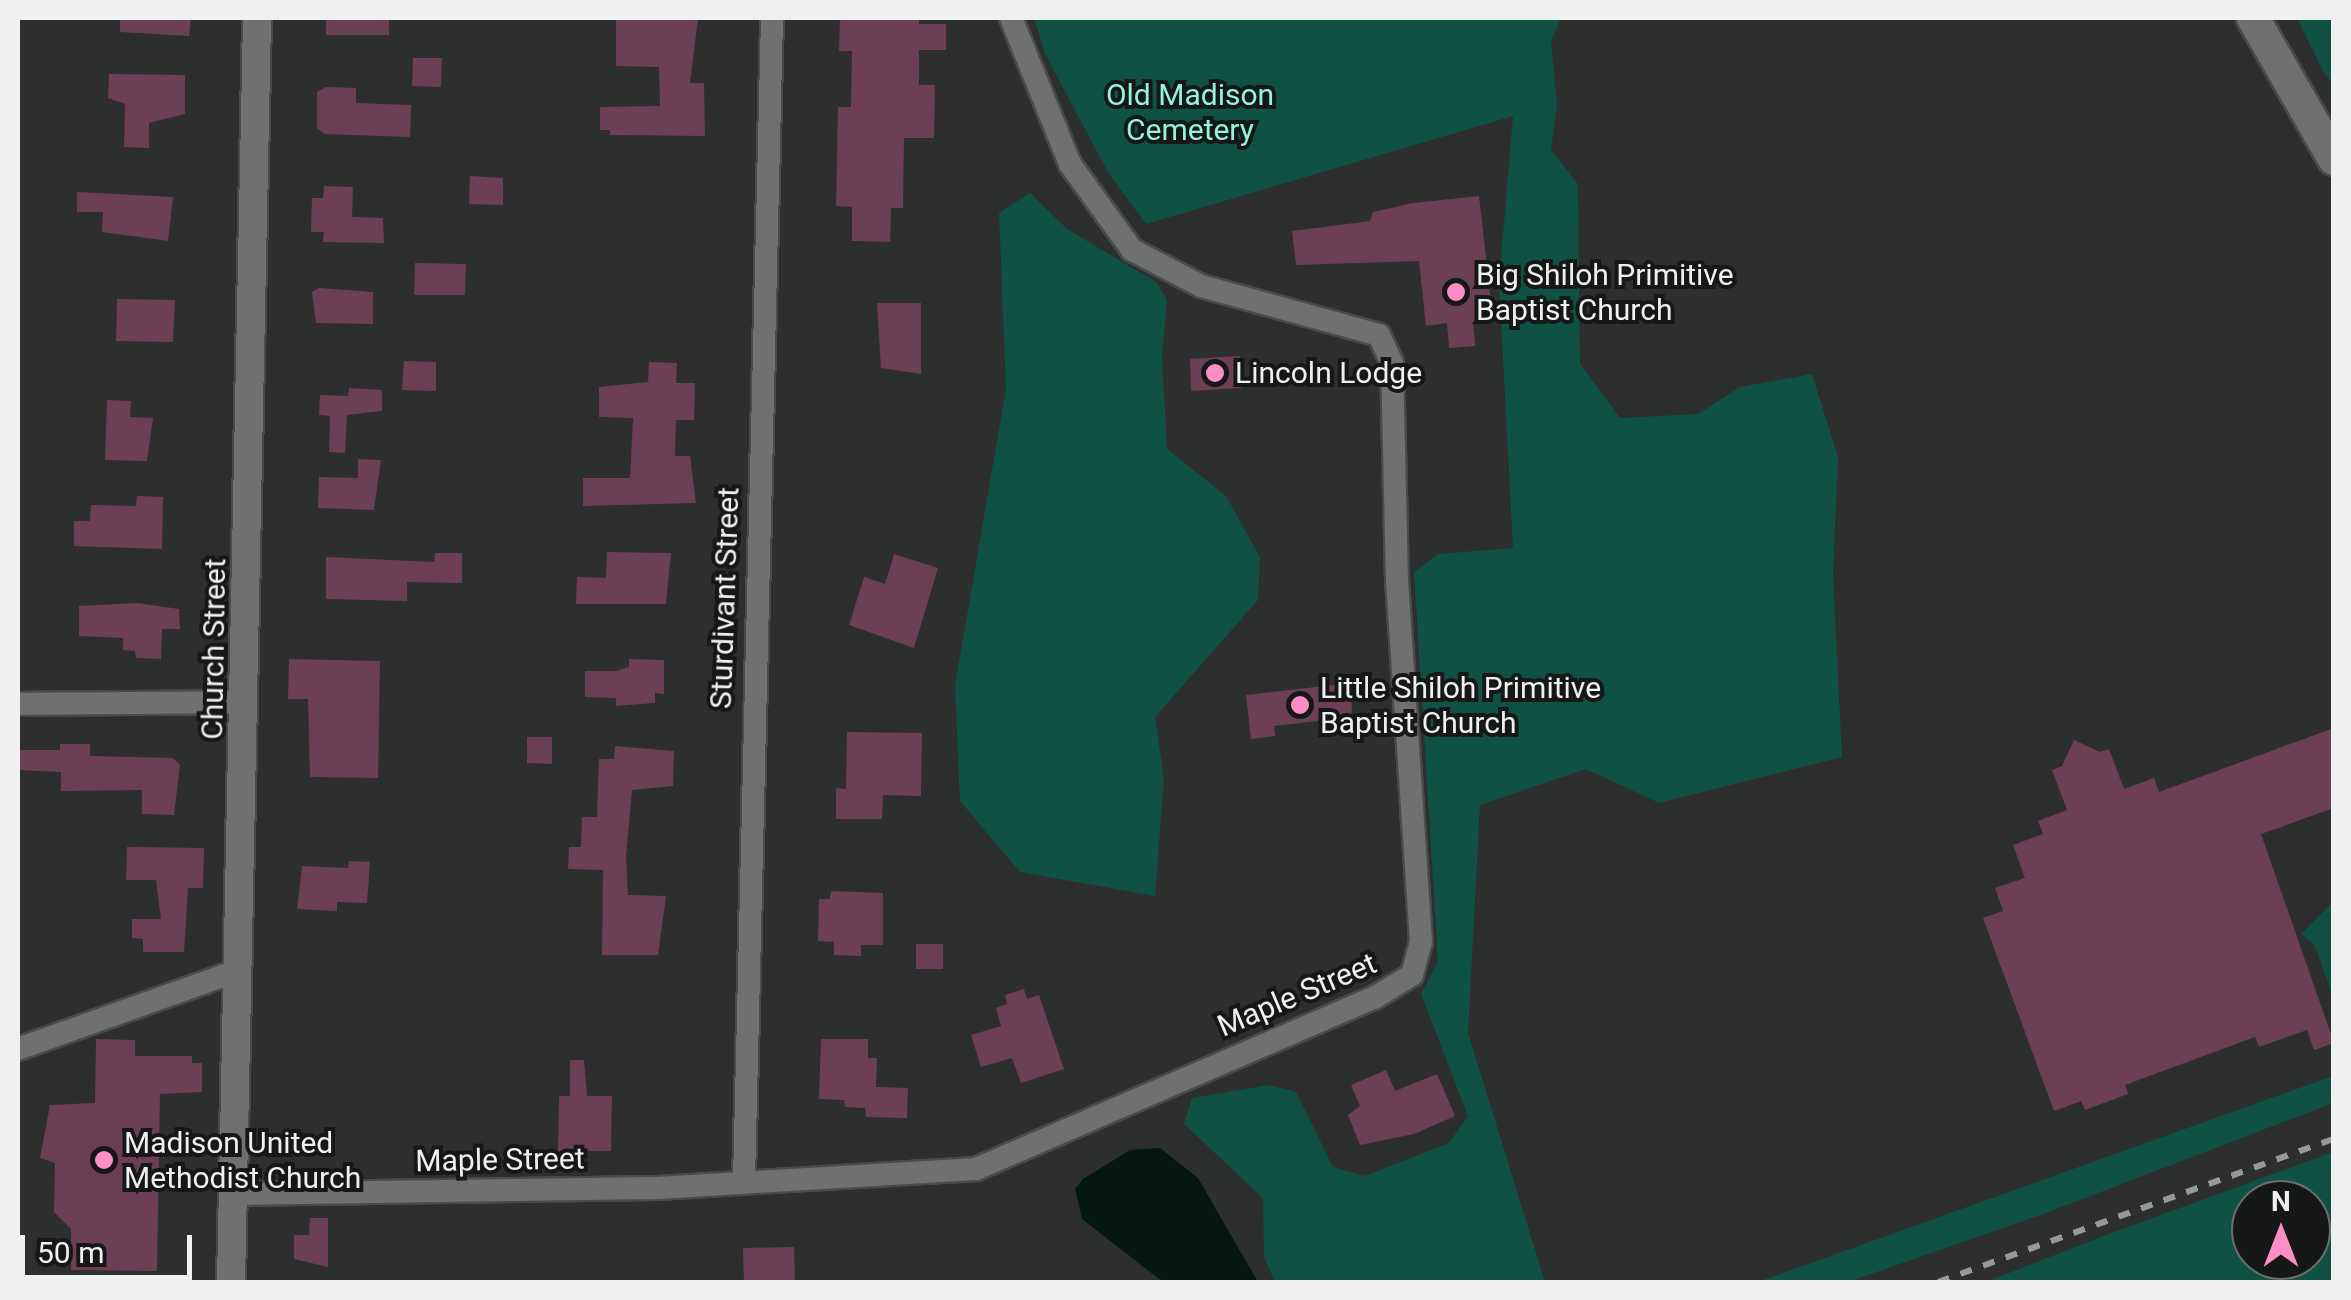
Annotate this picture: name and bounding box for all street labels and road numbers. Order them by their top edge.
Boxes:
street label: Sturdivant Street [703,487,747,709]
street label: Church Street [194,558,234,740]
street label: Maple Street [1212,945,1382,1045]
street label: Maple Street [415,1141,585,1179]

